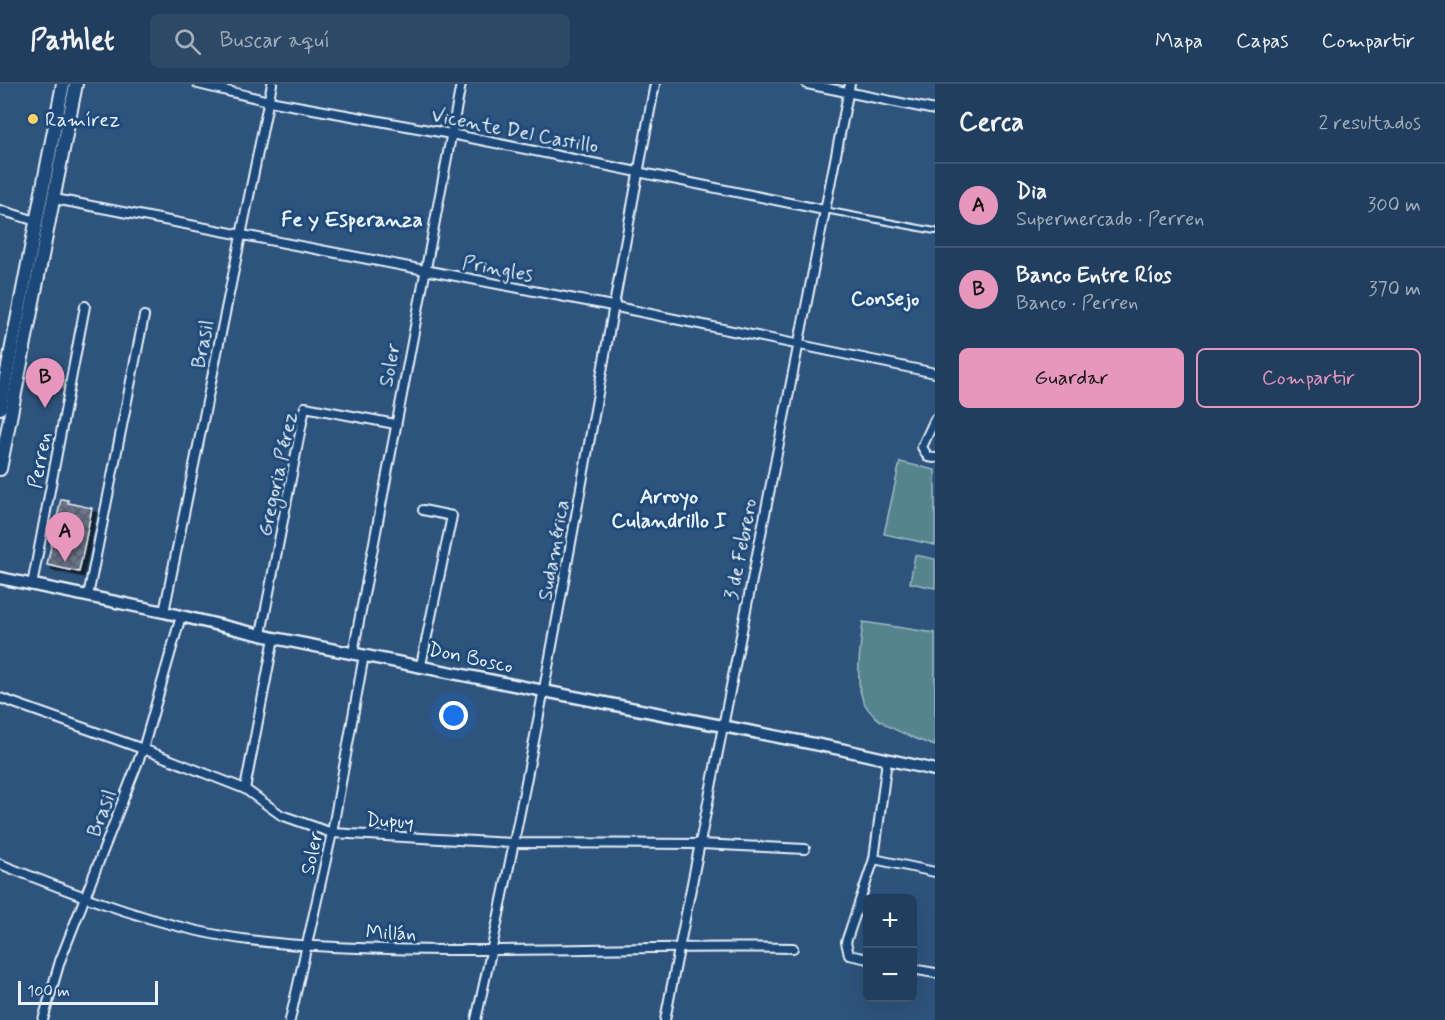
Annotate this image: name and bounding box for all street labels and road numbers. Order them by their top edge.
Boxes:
street label: Vicente Del Castillo [429,102,601,161]
street label: Pringles [460,249,536,290]
street label: Brasil [186,318,221,371]
street label: Soler [373,341,408,389]
street label: Gregoria Pérez [252,409,306,539]
street label: Perren [22,430,59,491]
street label: 3 de Febrero [718,496,765,602]
street label: Sudamérica [532,498,577,603]
street label: Don Bosco [426,636,516,681]
street label: Brasil [81,786,124,841]
street label: Dupuy [365,807,414,836]
street label: Soler [295,829,330,877]
street label: Millán [365,919,417,948]

